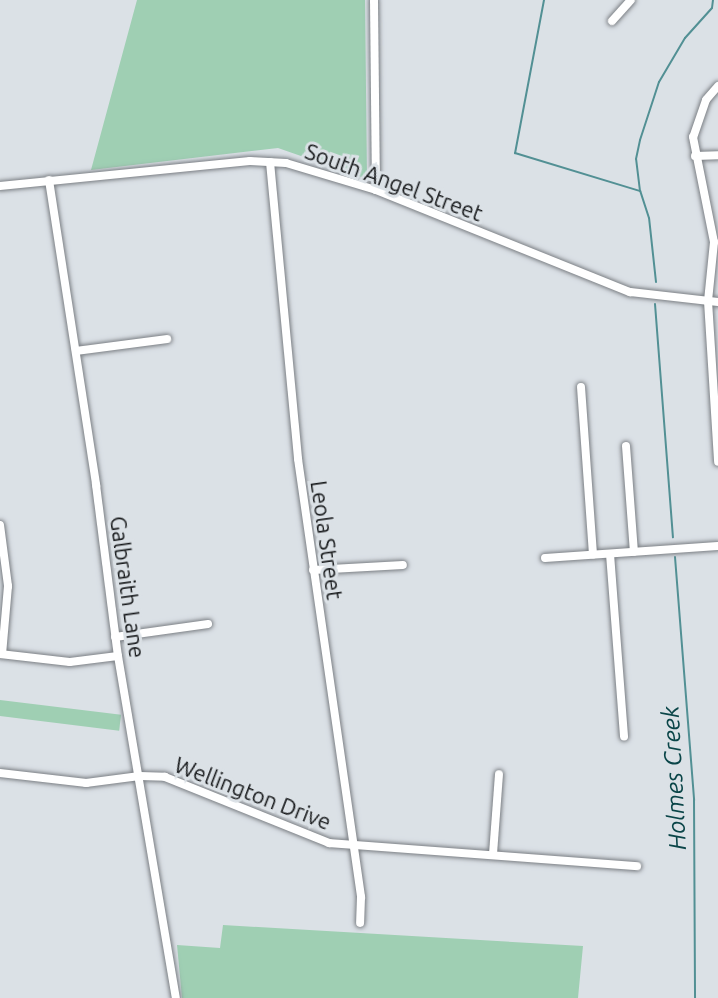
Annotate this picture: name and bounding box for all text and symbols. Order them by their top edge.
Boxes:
street label: South Angel Street [302,138,486,226]
street label: Leola Street [306,479,348,601]
street label: Galbraith Lane [105,514,151,660]
water label: Holmes Creek [656,705,692,851]
street label: Wellington Drive [171,751,335,835]

